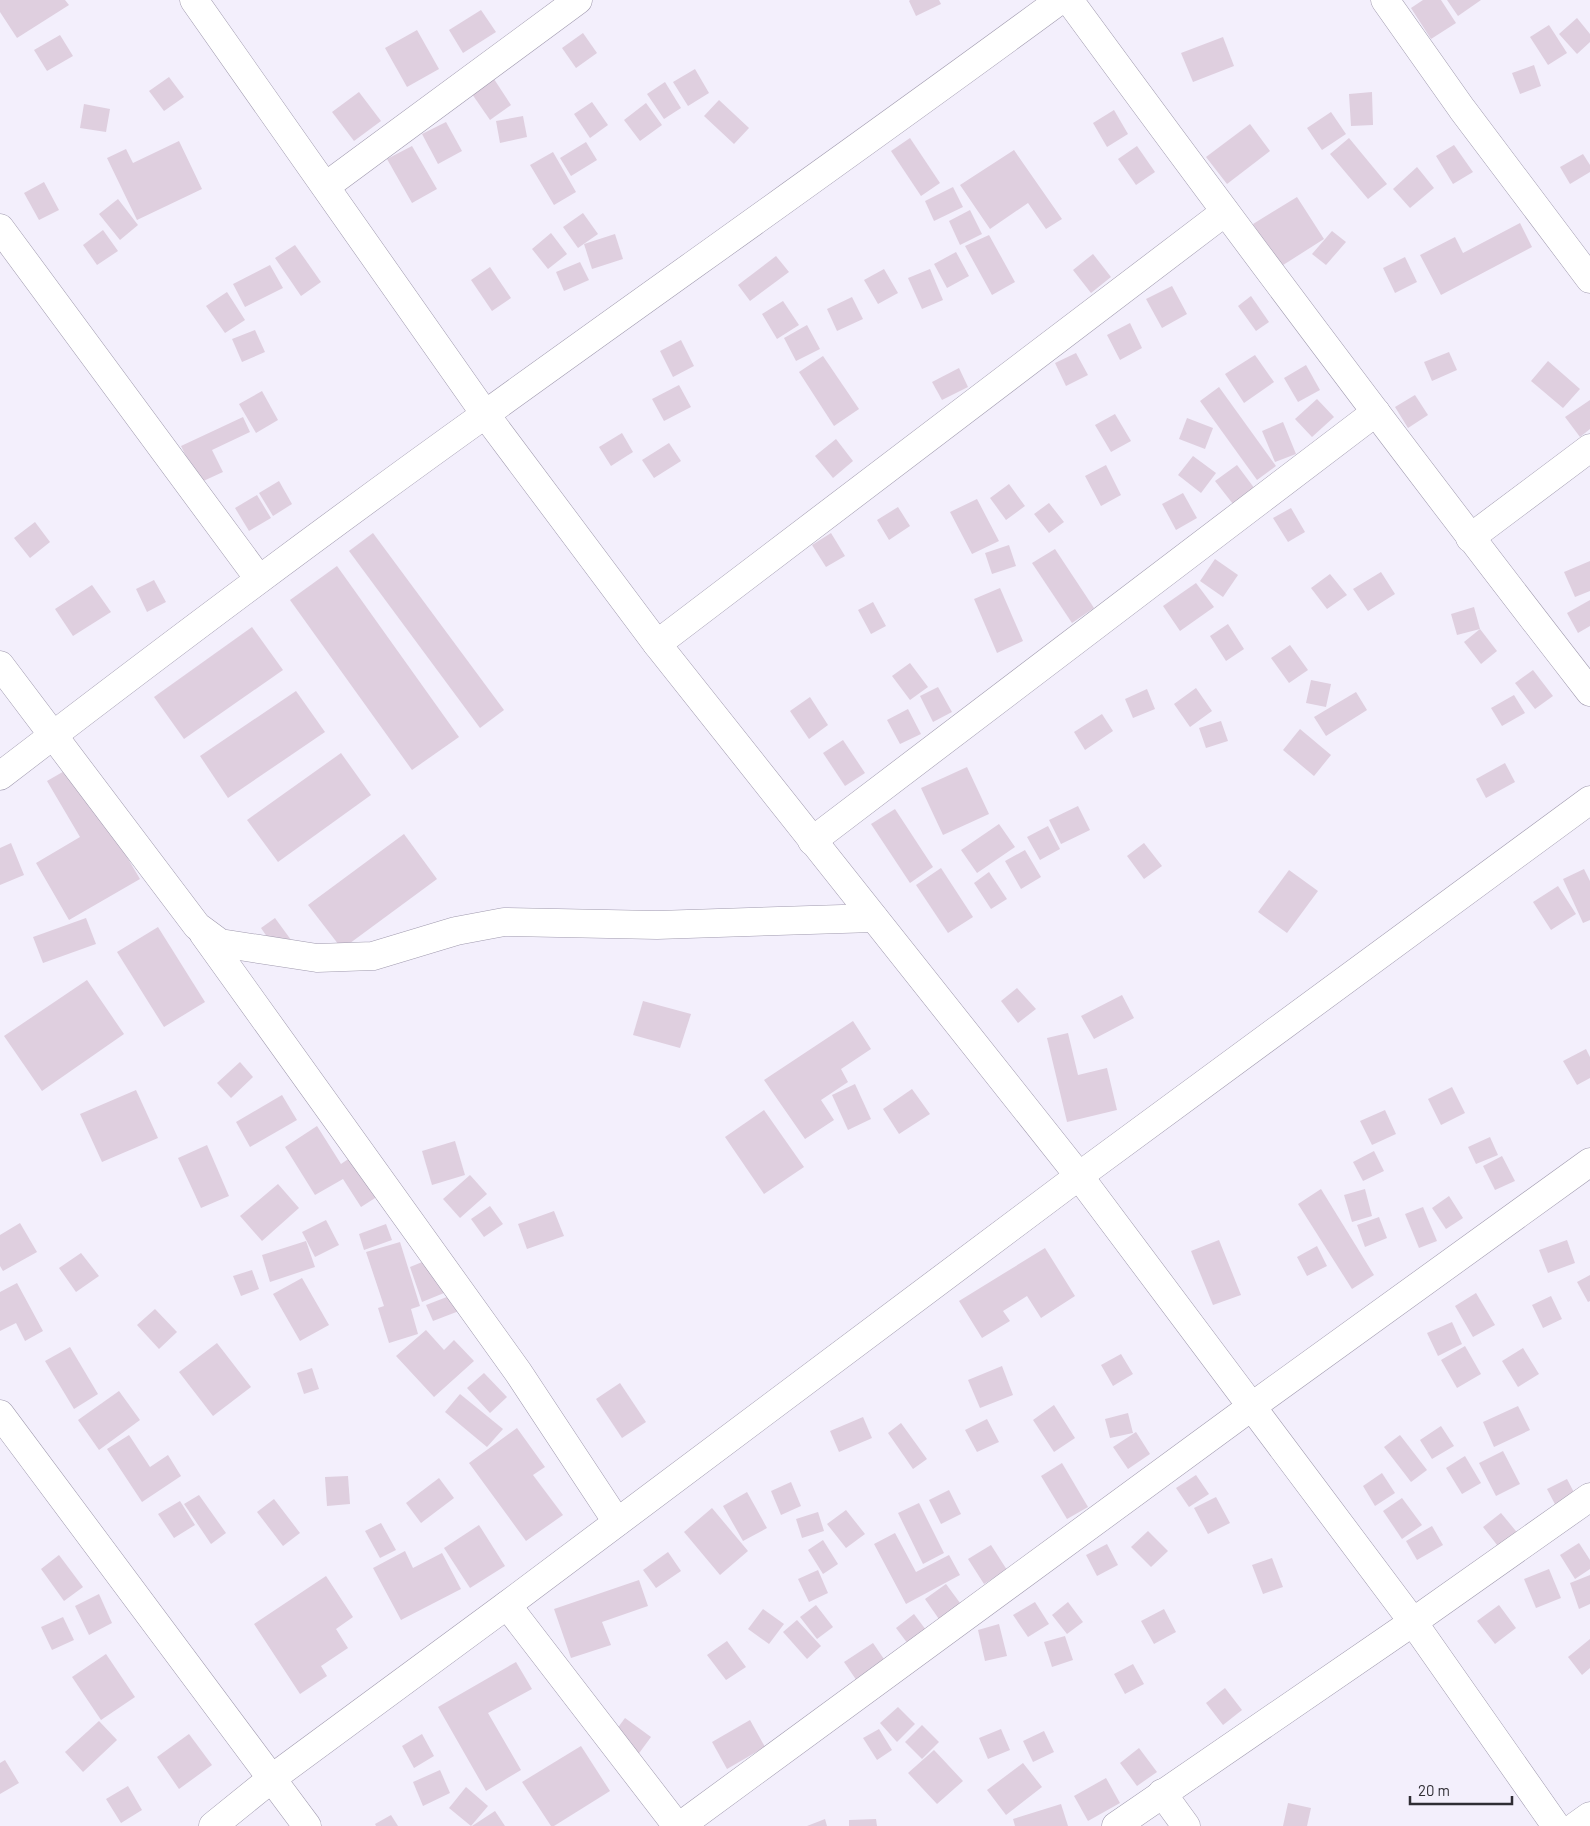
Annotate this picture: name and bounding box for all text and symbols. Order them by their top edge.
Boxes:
scale bar [1410,1774,1512,1806]
text: 20 m [1418,1781,1450,1799]

